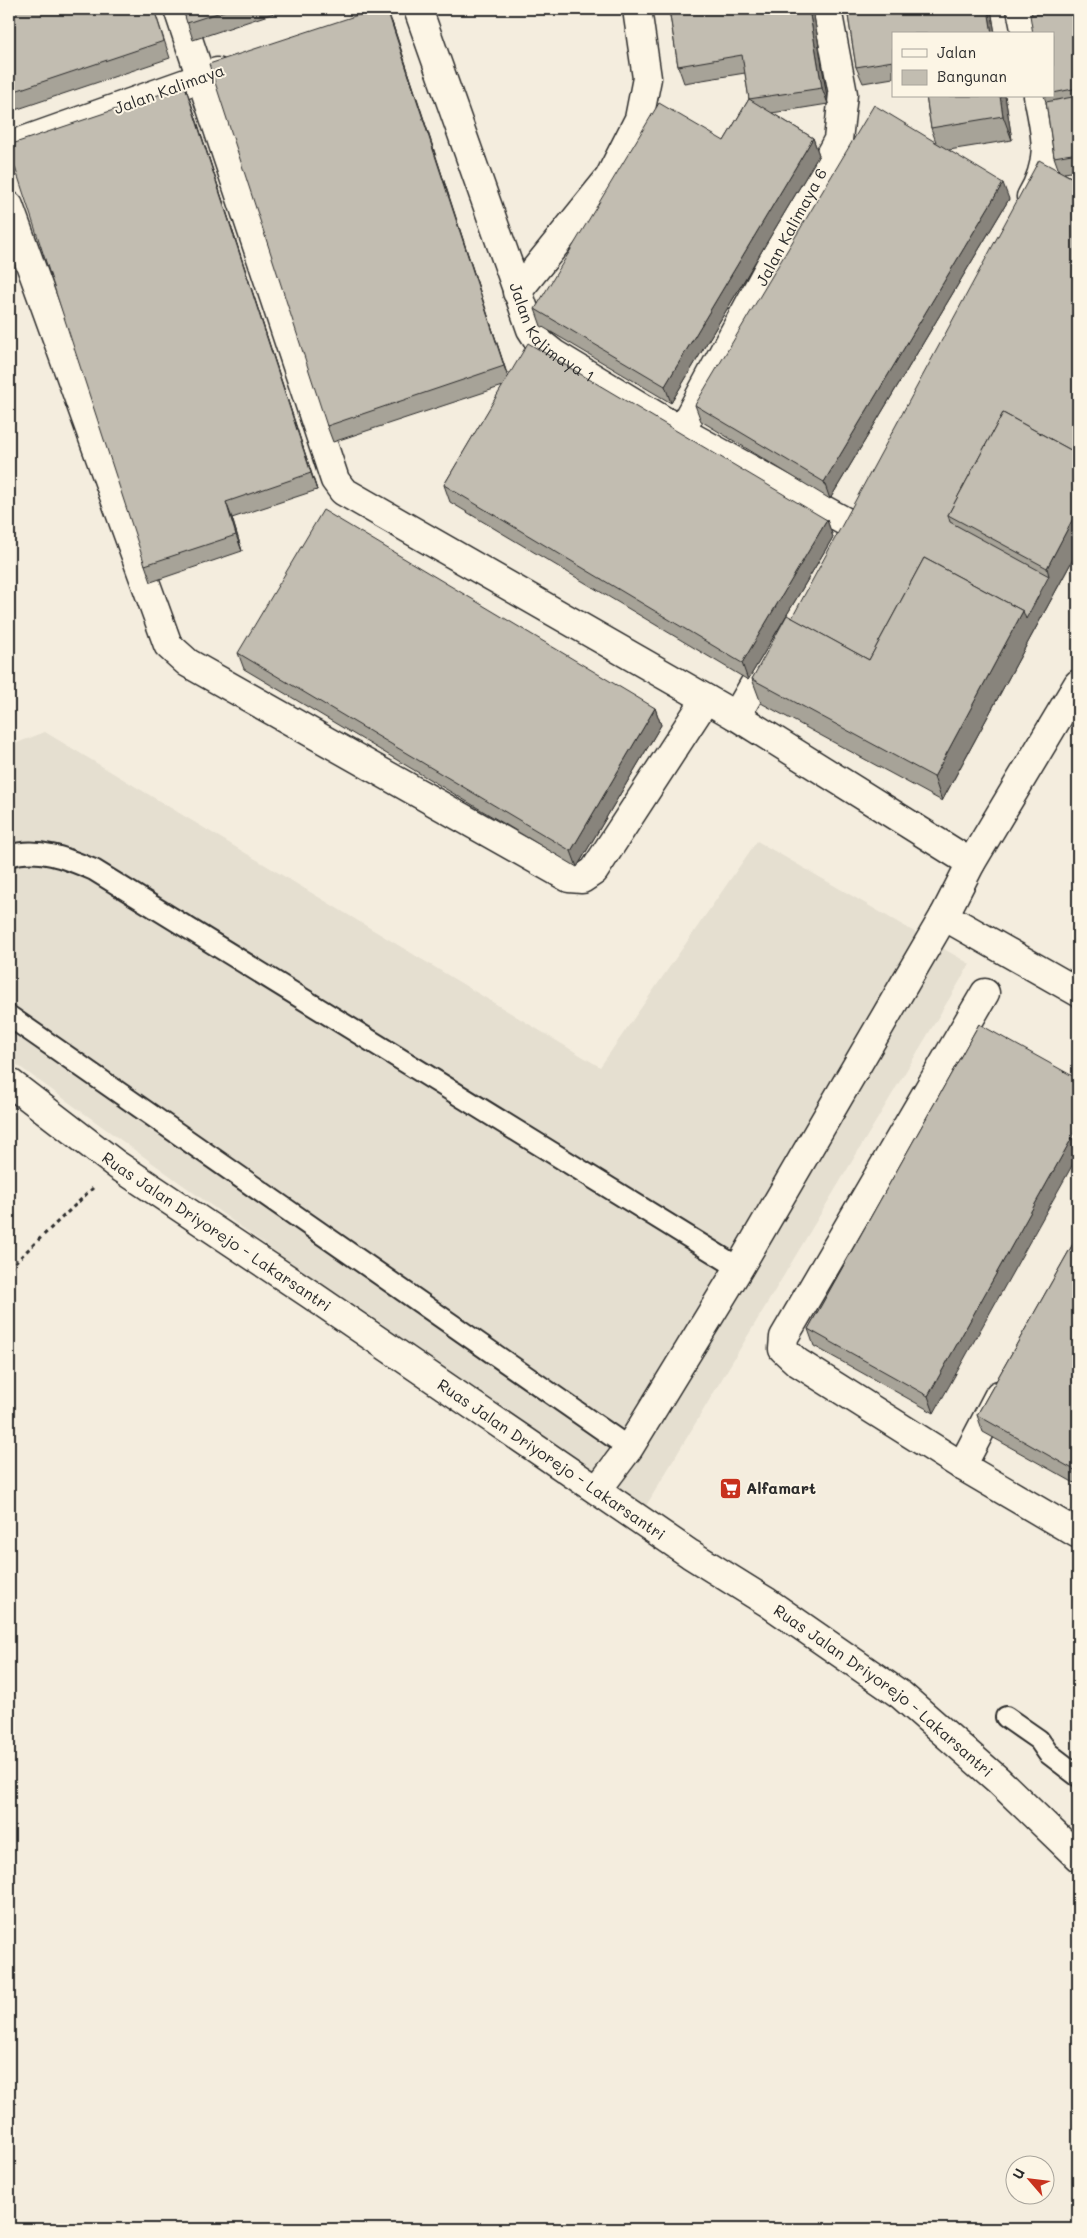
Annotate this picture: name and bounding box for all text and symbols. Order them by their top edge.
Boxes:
legend [892,32,1054,98]
text: Jalan [937,42,976,62]
street label: Jalan Kalimaya [111,59,227,118]
text: Bangunan [937,66,1007,86]
street label: Jalan Kalimaya 6 [750,164,831,289]
street label: Jalan Kalimaya 1 [505,279,599,386]
street label: Ruas Jalan Driyorejo - Lakarsantri [98,1146,336,1316]
street label: Ruas Jalan Driyorejo - Lakarsantri [434,1373,670,1544]
supermarket icon: Alfamart [718,1476,742,1500]
place label: Alfamart [746,1477,816,1498]
street label: Ruas Jalan Driyorejo - Lakarsantri [770,1599,998,1781]
north arrow [1004,2156,1054,2206]
text: U [1007,2165,1029,2182]

